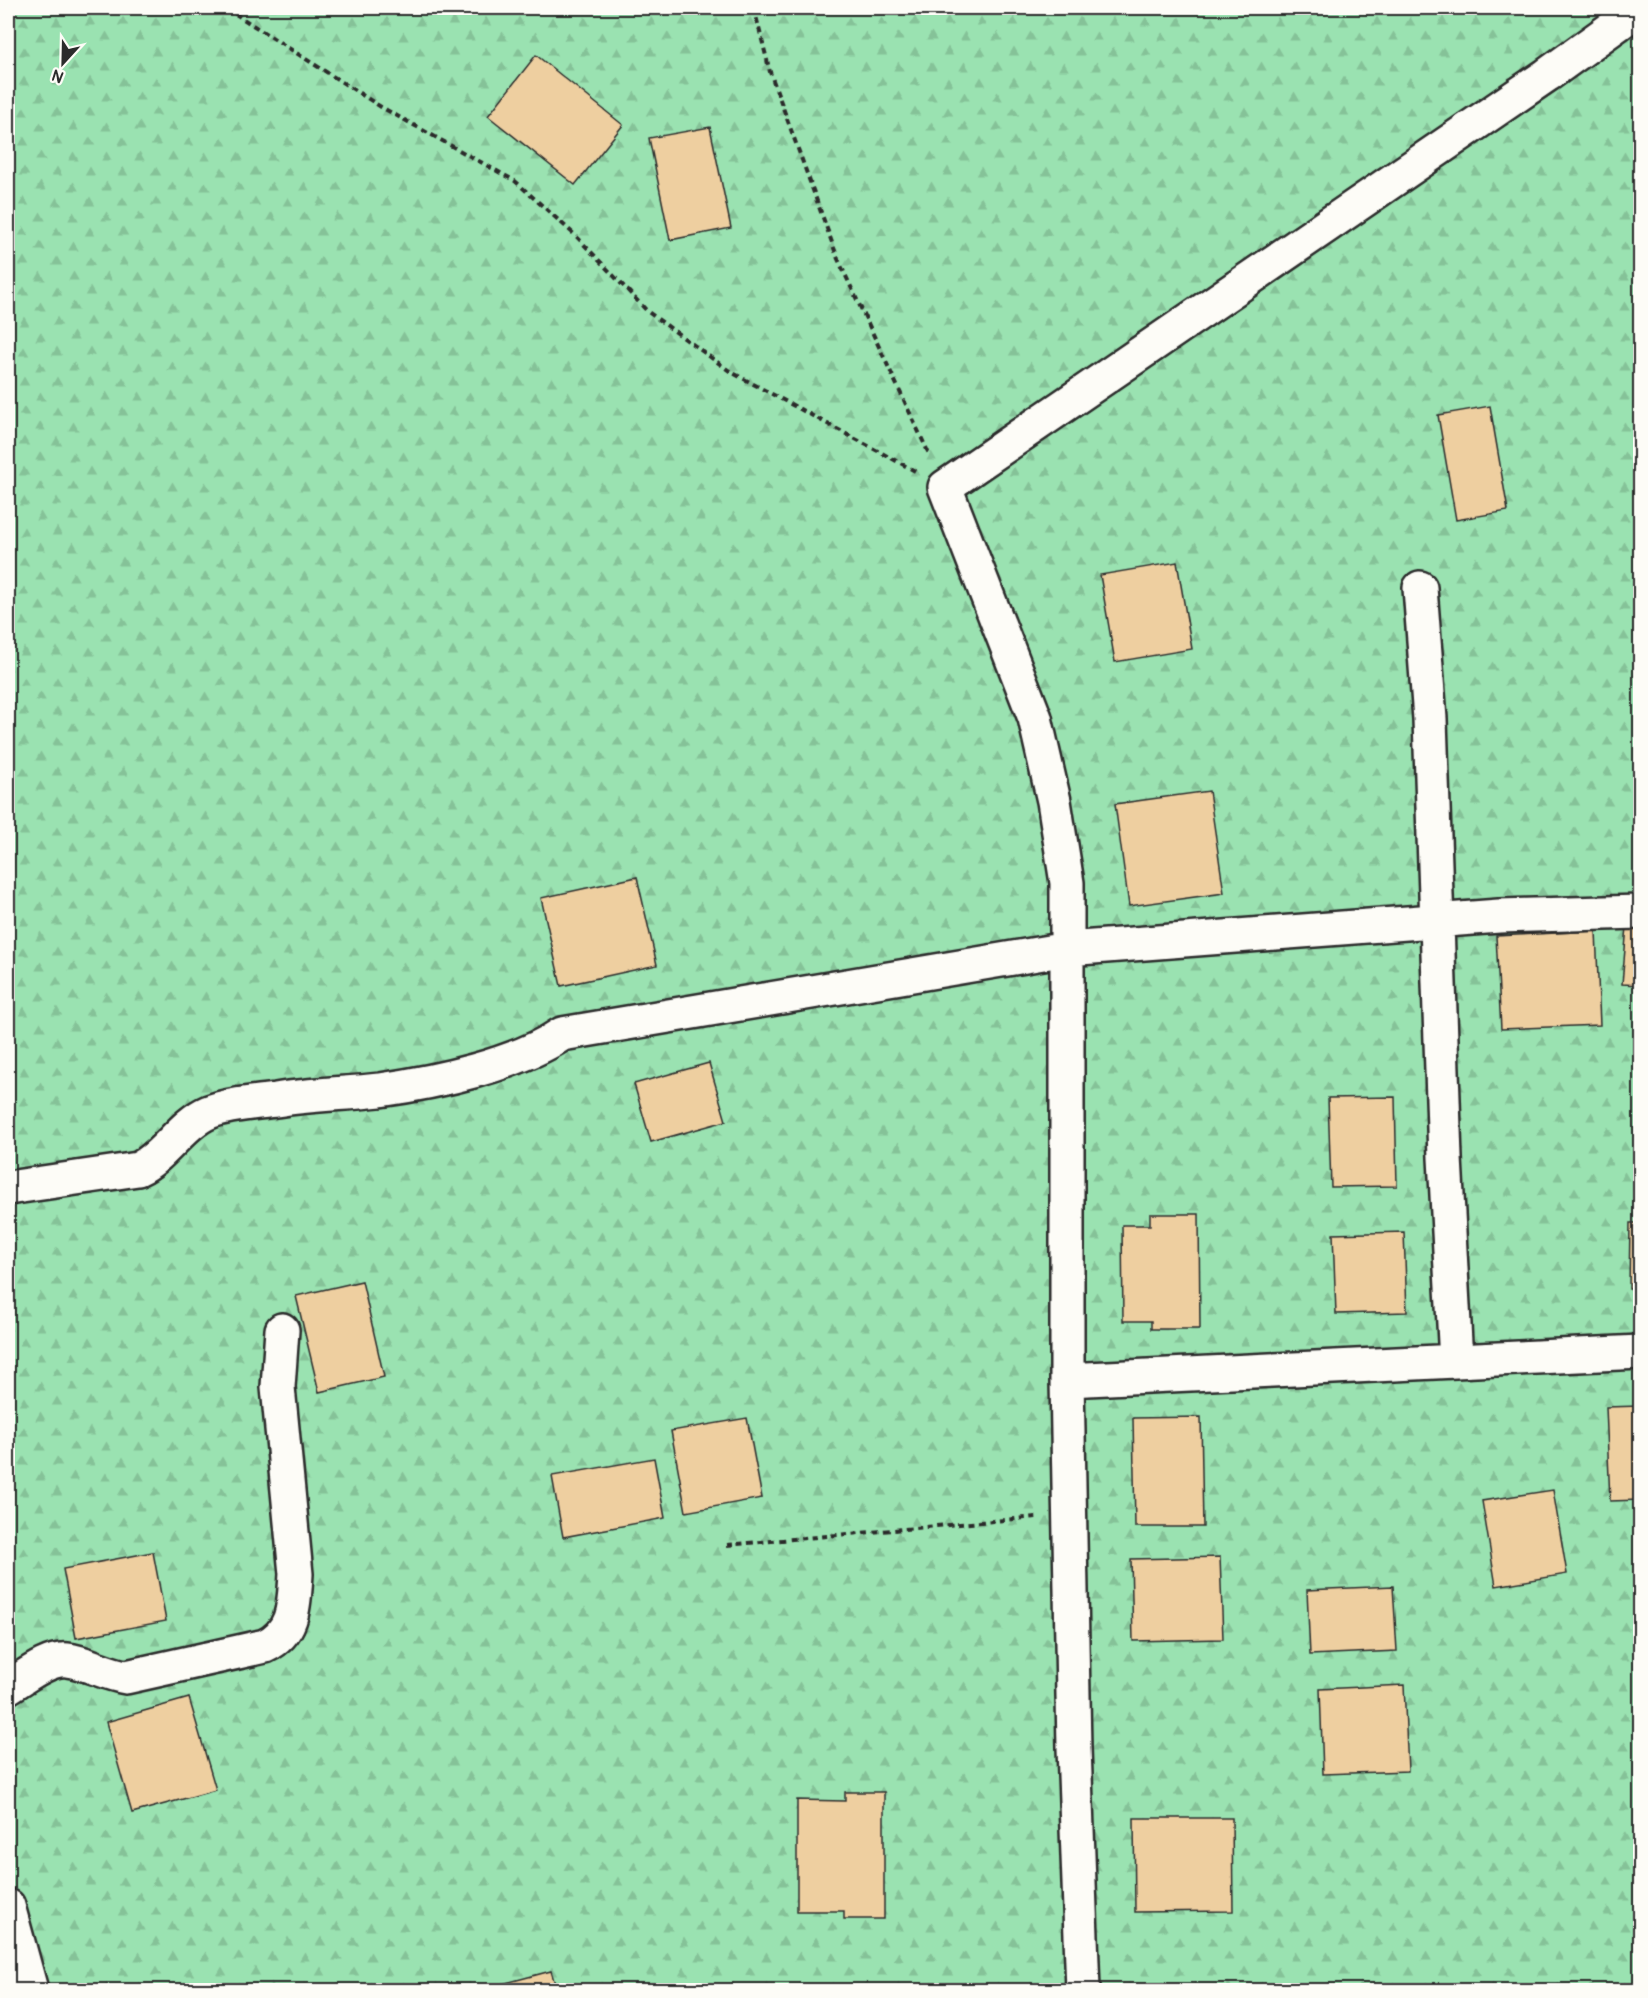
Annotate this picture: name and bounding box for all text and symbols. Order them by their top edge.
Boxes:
north arrow [33,33,93,93]
text: N [49,65,67,87]

